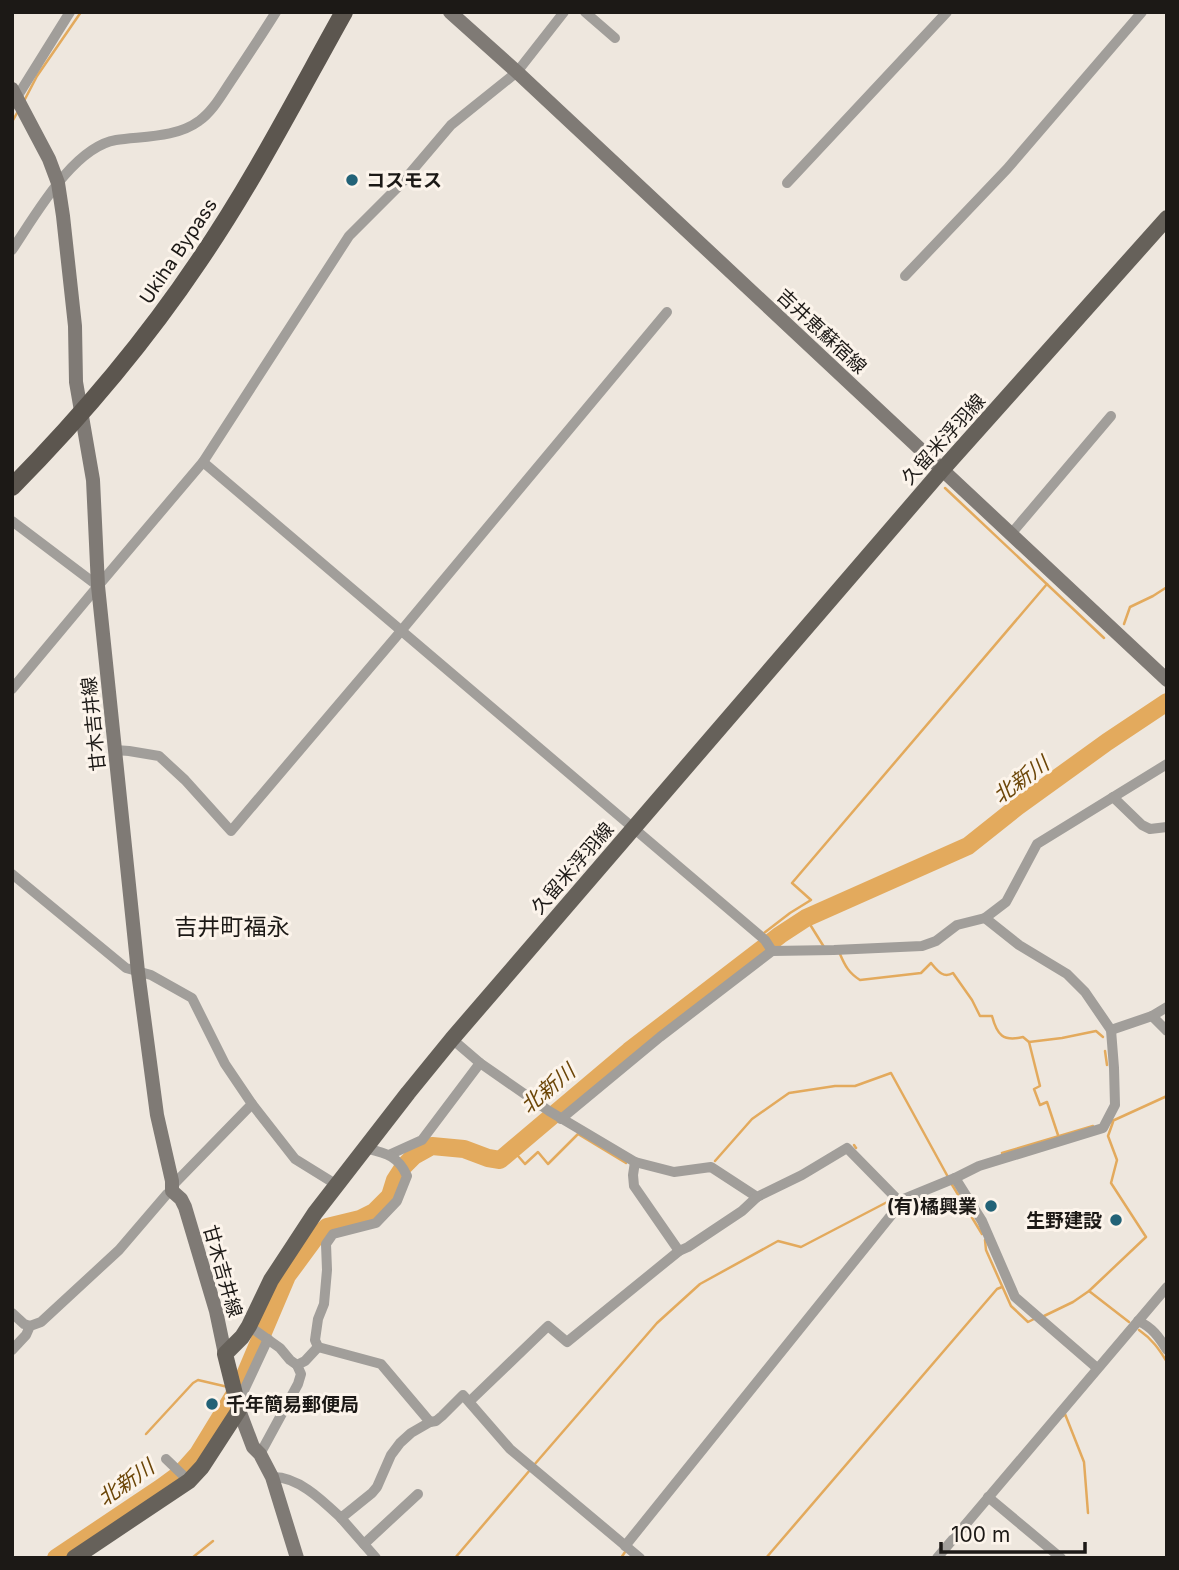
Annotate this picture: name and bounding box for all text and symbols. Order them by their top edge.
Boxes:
place label: コスモス [366,169,442,192]
marker: コスモス [344,172,360,188]
street label: Ukiha Bypass [135,194,222,308]
street label: 吉井恵蘇宿線 [772,284,871,379]
street label: 久留米浮羽線 [897,389,990,489]
street label: 甘木吉井線 [77,675,110,772]
water label: 北新川 [988,750,1055,808]
street label: 久留米浮羽線 [526,818,618,919]
district label: 吉井町福永 [175,913,290,941]
water label: 北新川 [516,1058,581,1118]
place label: (有)橘興業 [887,1195,977,1218]
marker: (有)橘興業 [983,1198,999,1214]
place label: 生野建設 [1026,1209,1102,1232]
marker: 生野建設 [1108,1212,1124,1228]
street label: 甘木吉井線 [198,1222,247,1320]
place label: 千年簡易郵便局 [226,1393,359,1416]
marker: 千年簡易郵便局 [204,1396,220,1412]
water label: 北新川 [93,1453,160,1511]
scale bar [941,1510,1084,1554]
text: 100 m [951,1522,1010,1547]

